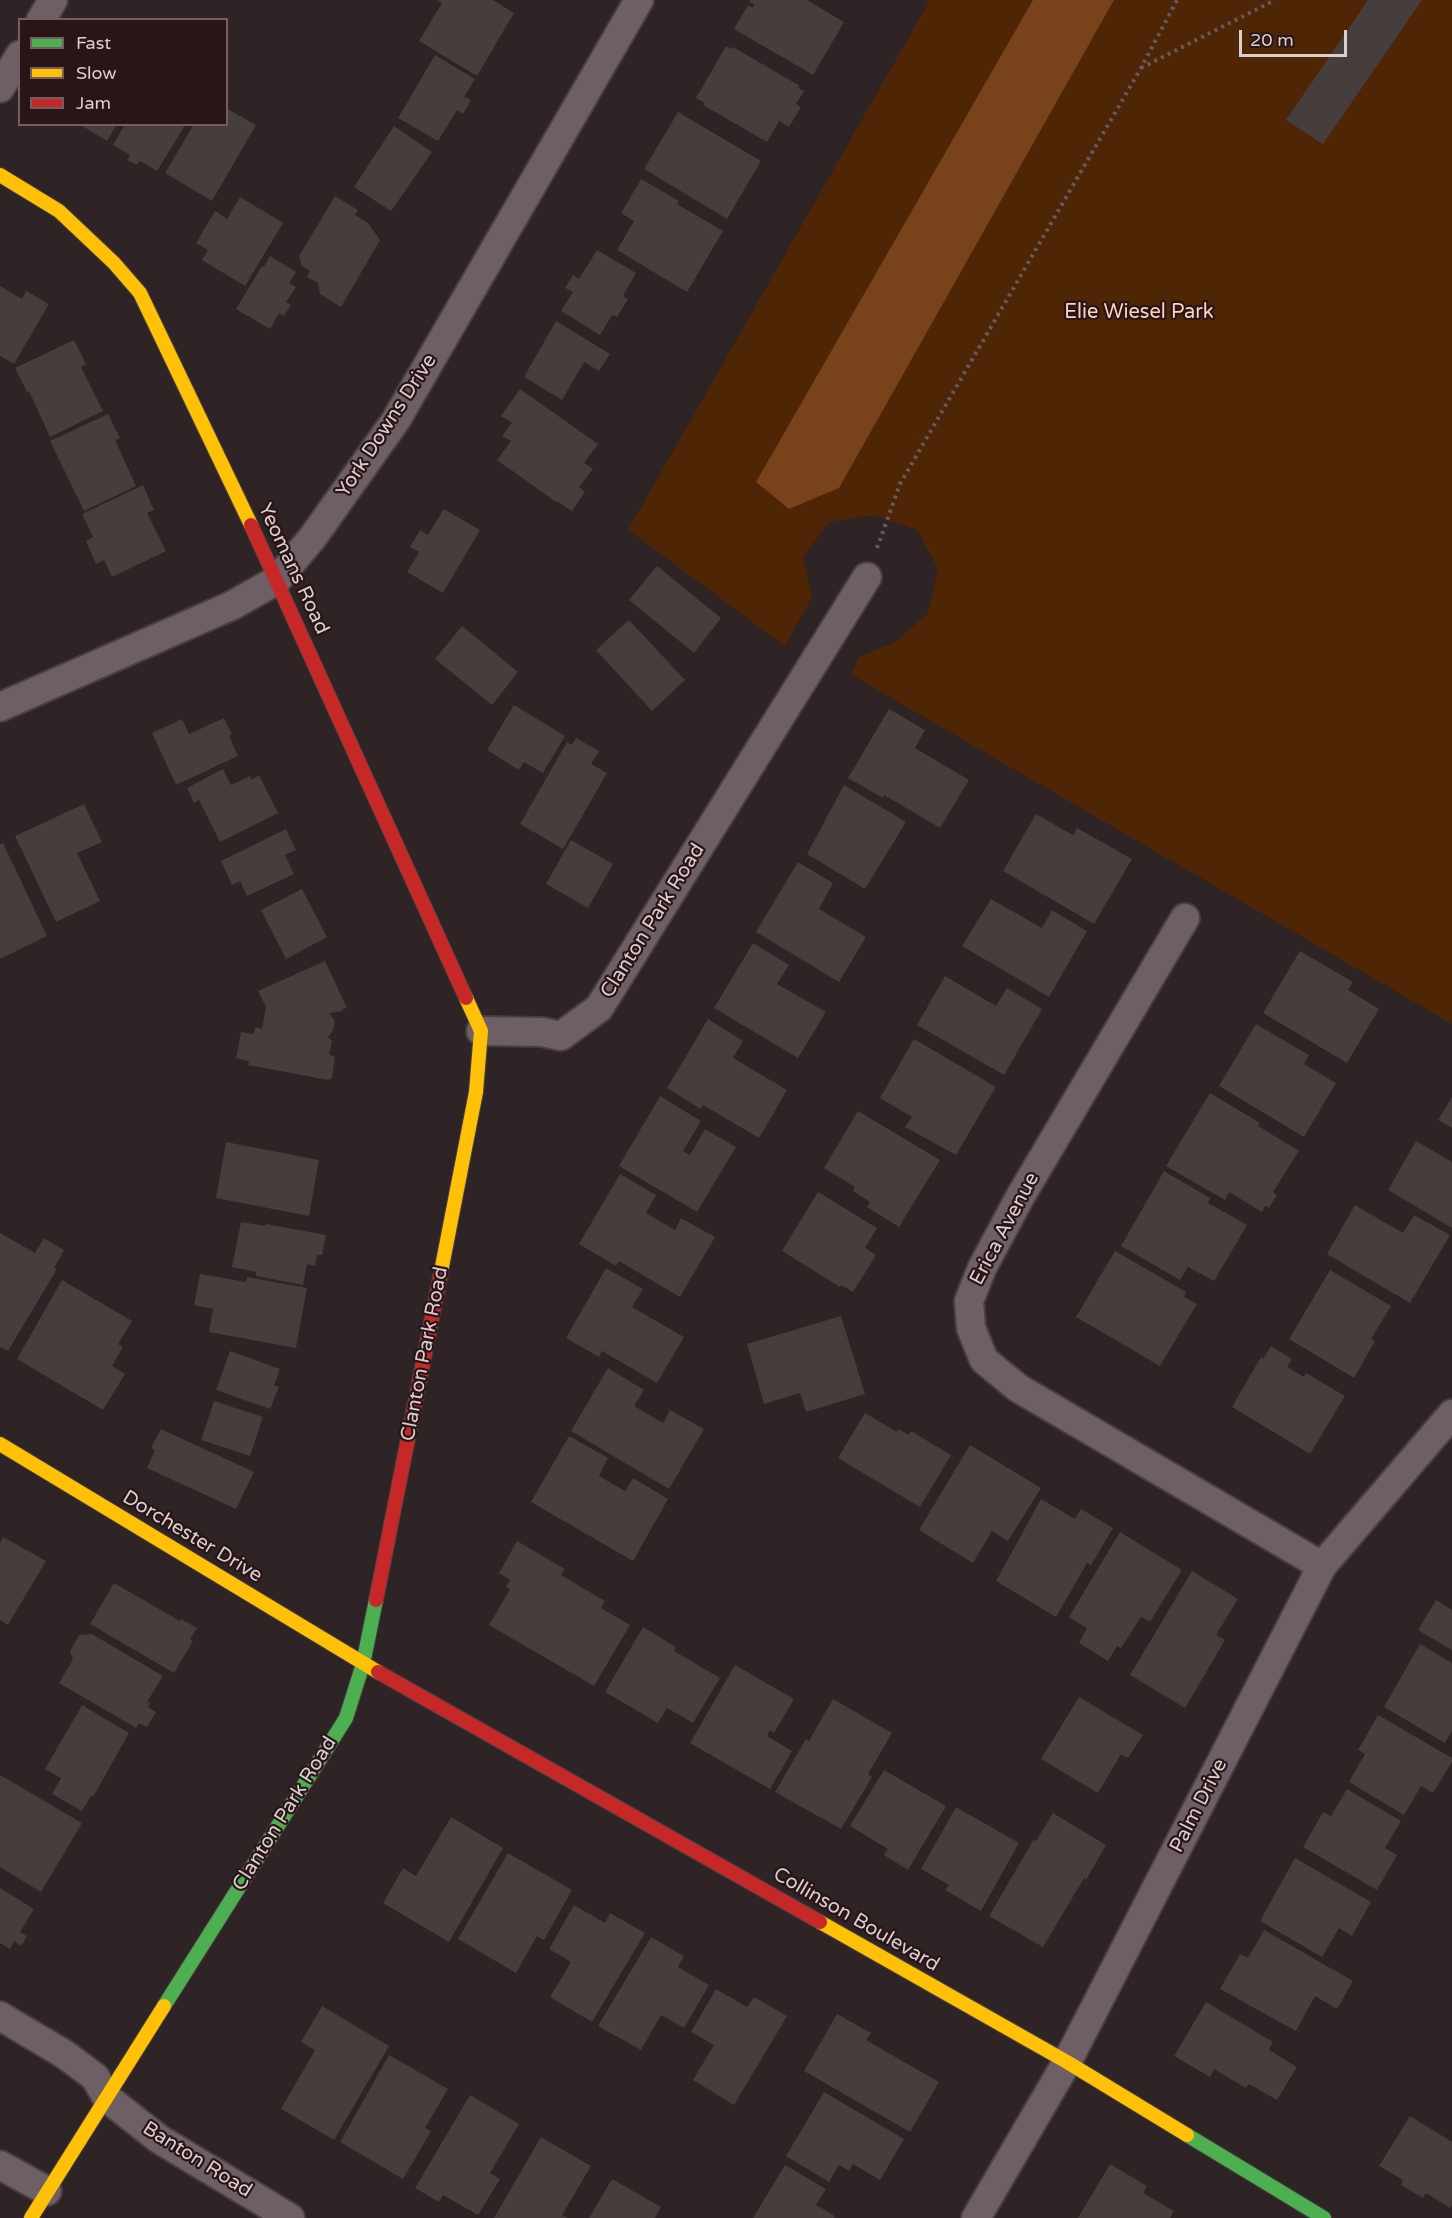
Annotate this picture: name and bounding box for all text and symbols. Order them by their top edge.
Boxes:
legend [18,18,228,126]
scale bar [1242,18,1350,56]
text: 20 m [1250,29,1294,51]
text: Fast [76,32,111,54]
text: Slow [76,62,117,84]
text: Jam [76,92,111,114]
park label: Elie Wiesel Park [1064,301,1214,325]
street label: York Downs Drive [332,350,442,502]
street label: Yeomans Road [252,500,334,638]
street label: Clanton Park Road [596,839,710,1003]
street label: Erica Avenue [965,1169,1045,1289]
street label: Clanton Park Road [396,1265,454,1443]
street label: Dorchester Drive [118,1486,266,1588]
street label: Clanton Park Road [228,1732,342,1896]
street label: Palm Drive [1165,1755,1233,1857]
street label: Collinson Boulevard [769,1863,943,1977]
street label: Banton Road [138,2117,256,2203]

